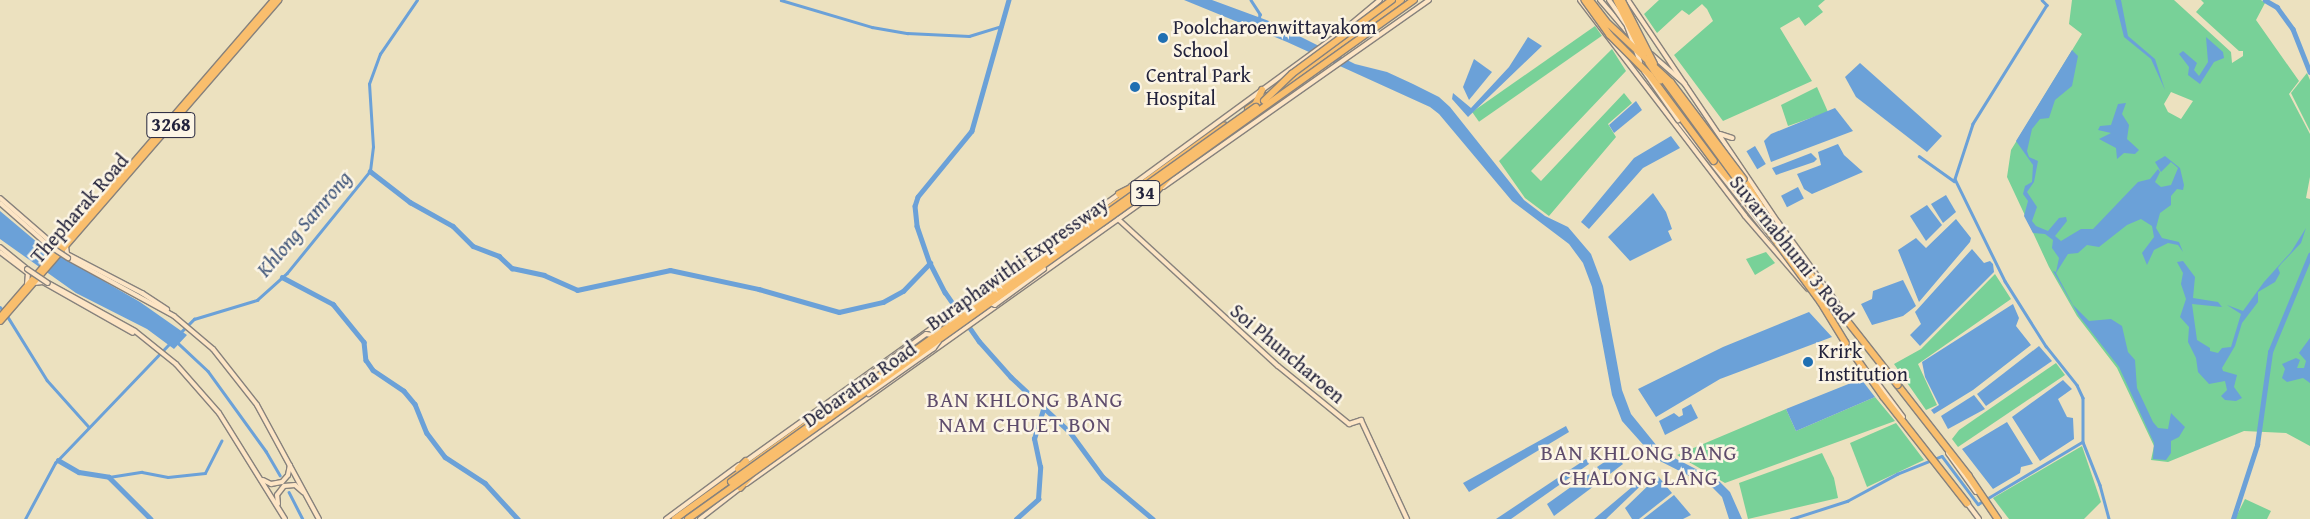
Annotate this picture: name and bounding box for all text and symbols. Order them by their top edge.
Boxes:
place label: Poolcharoenwittayakom School [1173,14,1377,61]
marker: Poolcharoenwittayakom School [1157,32,1169,44]
place label: Central Park Hospital [1146,63,1251,110]
marker: Central Park Hospital [1128,80,1142,94]
road number: 3268 [146,108,196,142]
street label: Thepharak Road [25,148,133,268]
water label: Khlong Samrong [251,166,357,282]
street label: Suvarnabhumi 3 Road [1725,170,1859,328]
road number: 34 [1130,177,1160,210]
street label: Buraphawithi Expressway [921,191,1113,335]
street label: Soi Phuncharoen [1226,298,1350,408]
street label: Debaratna Road [798,336,920,432]
place label: Krirk Institution [1818,339,1908,386]
marker: Krirk Institution [1802,356,1814,368]
district label: BAN KHLONG BANG NAM CHUET BON [925,386,1125,438]
district label: BAN KHLONG BANG CHALONG LANG [1539,439,1739,491]

